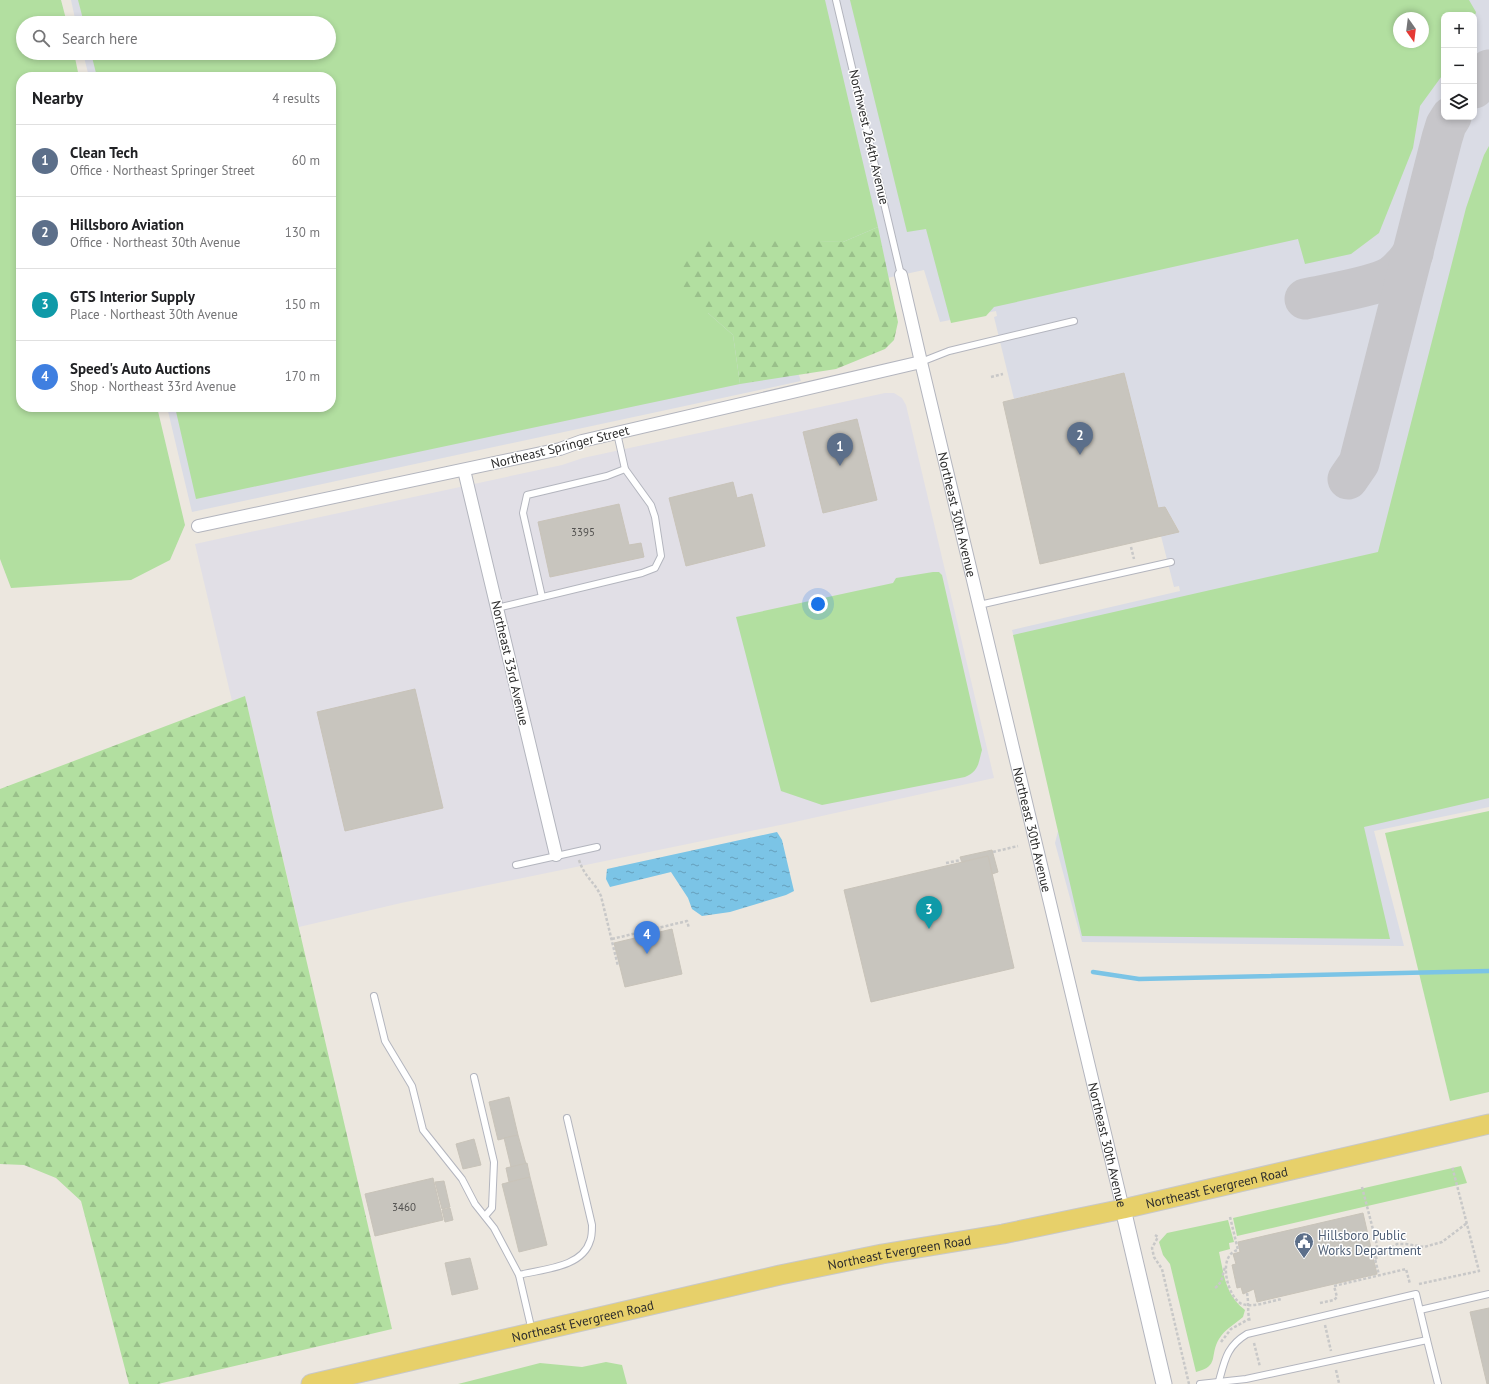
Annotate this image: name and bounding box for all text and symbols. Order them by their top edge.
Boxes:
north arrow [1393,12,1429,48]
map controls [1441,12,1477,120]
button: + [1441,12,1477,48]
search box [16,16,336,60]
icon: search [30,27,52,49]
text: Search here [62,29,138,48]
button: − [1441,48,1477,84]
street label: Northwest 264th Avenue [845,68,893,206]
button: layers [1441,84,1477,120]
text: Nearby [32,87,83,109]
text: 4 results [272,90,320,107]
text: Clean Tech [70,143,138,162]
text: 1 [41,152,49,169]
text: 60 m [292,152,320,169]
text: Office · Northeast Springer Street [70,162,255,179]
text: Hillsboro Aviation [70,215,184,234]
text: 2 [41,224,49,241]
text: 130 m [285,224,320,241]
text: Office · Northeast 30th Avenue [70,234,240,251]
text: GTS Interior Supply [70,287,195,306]
text: 3 [41,296,49,313]
text: 150 m [285,296,320,313]
text: Place · Northeast 30th Avenue [70,306,238,323]
text: Speed's Auto Auctions [70,359,211,378]
text: 4 [41,368,49,385]
text: 170 m [285,368,320,385]
text: Shop · Northeast 33rd Avenue [70,378,236,395]
street label: Northeast Springer Street [489,421,632,472]
pin: 2 [1067,422,1093,455]
pin: 1 [827,433,853,466]
street label: Northeast 30th Avenue [934,450,980,579]
house number: 3395 [571,525,595,539]
your location [808,594,828,614]
street label: Northeast 33rd Avenue [487,599,533,727]
street label: Northeast 30th Avenue [1009,765,1056,894]
pin: 3 [916,896,942,929]
pin: 4 [634,921,660,954]
street label: Northeast 30th Avenue [1085,1081,1131,1209]
street label: Northeast Evergreen Road [1144,1163,1289,1212]
house number: 3460 [392,1200,416,1214]
place label: Hillsboro Public Works Department [1318,1227,1422,1259]
street label: Northeast Evergreen Road [826,1231,972,1273]
public building icon: Hillsboro Public Works Department [1293,1231,1315,1259]
street label: Northeast Evergreen Road [510,1296,655,1346]

